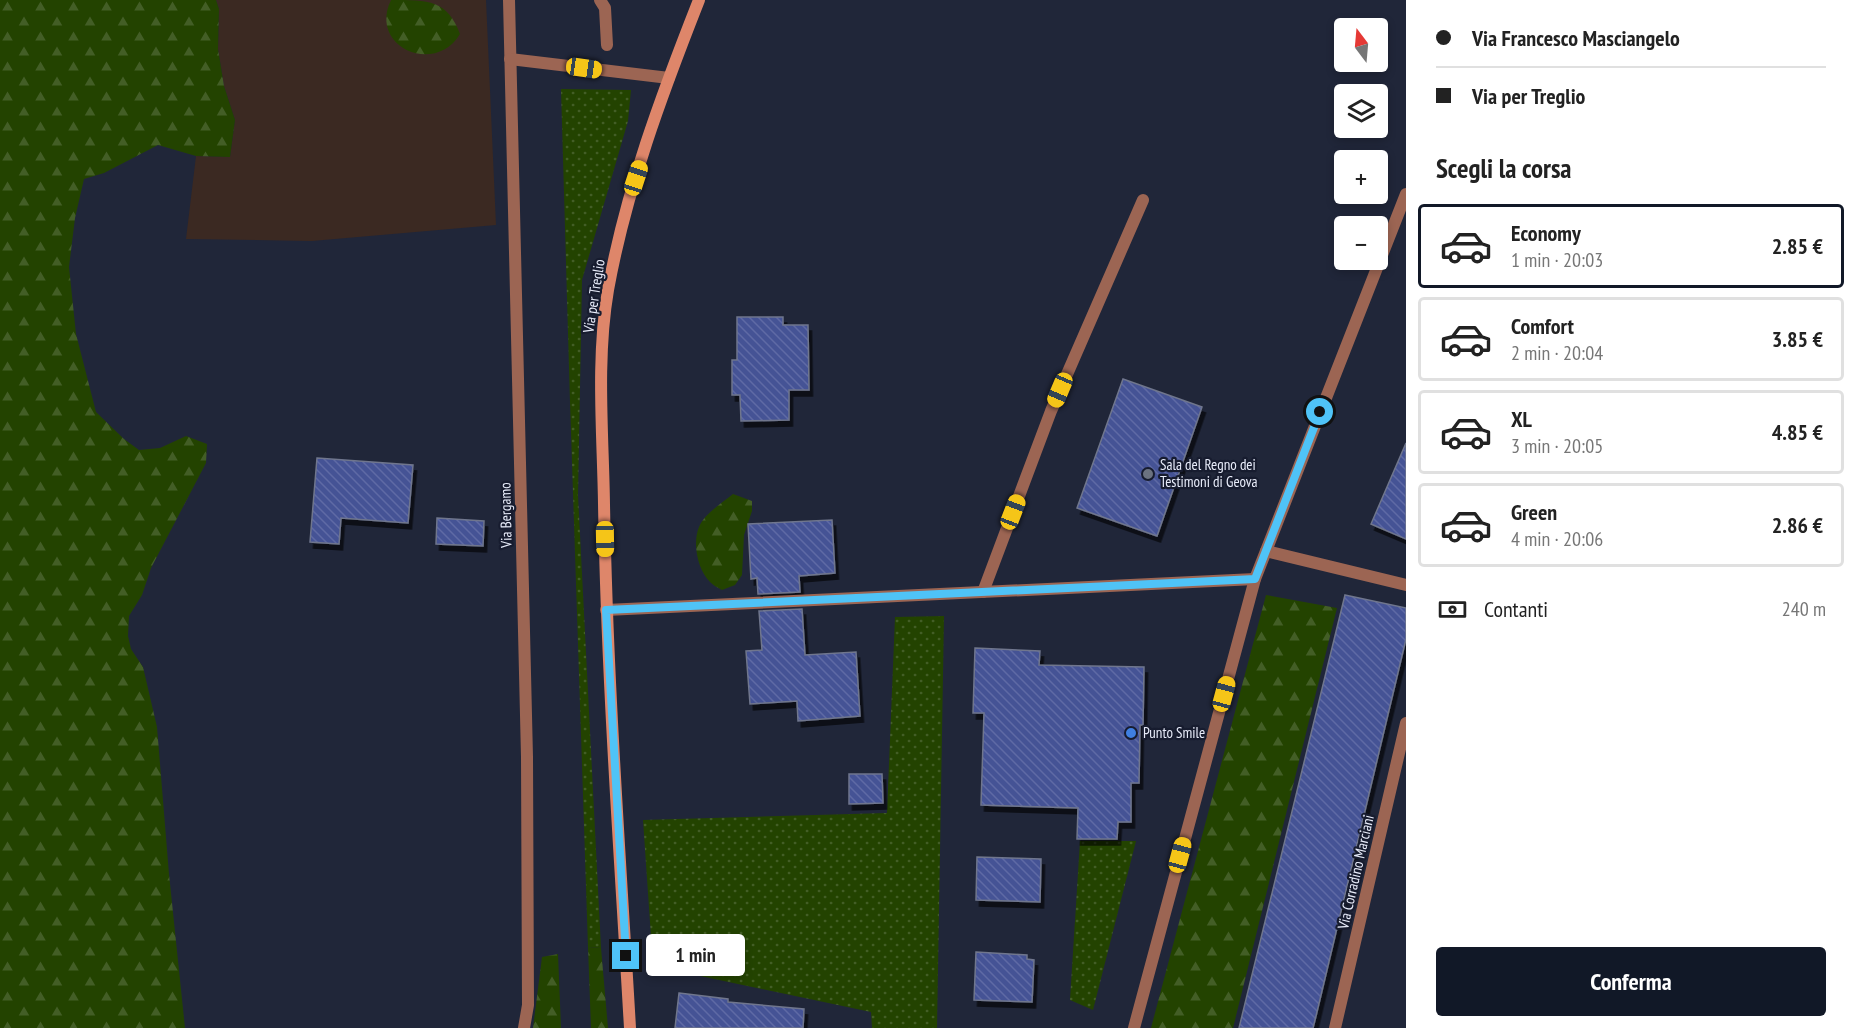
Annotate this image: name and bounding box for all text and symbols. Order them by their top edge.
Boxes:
north arrow [1334,18,1388,72]
map controls [1334,18,1388,270]
text: Via Francesco Masciangelo [1472,24,1680,52]
car [565,57,603,79]
text: Via per Treglio [1472,82,1585,110]
button: layers [1334,84,1388,138]
button: + [1334,150,1388,204]
text: Scegli la corsa [1436,151,1572,185]
car [622,158,650,198]
button: − [1334,216,1388,270]
icon: car [1439,219,1493,273]
text: Economy [1511,219,1581,247]
text: 2.85 € [1772,232,1823,260]
text: 1 min · 20:03 [1511,247,1603,273]
street label: Via per Treglio [578,258,609,335]
icon: car [1439,312,1493,366]
text: Comfort [1511,312,1574,340]
text: 3.85 € [1772,325,1823,353]
text: 2 min · 20:04 [1511,340,1603,366]
car [1045,370,1075,410]
route start [1306,398,1333,425]
icon: car [1439,405,1493,459]
text: XL [1511,405,1532,433]
text: 4.85 € [1772,418,1823,446]
text: 3 min · 20:05 [1511,433,1603,459]
place label: Sala del Regno dei Testimoni di Geova [1160,455,1258,491]
marker: Sala del Regno dei Testimoni di Geova [1141,467,1155,481]
street label: Via Bergamo [495,482,516,549]
car [998,492,1028,532]
icon: car [1439,498,1493,552]
text: Green [1511,498,1557,526]
text: 2.86 € [1772,511,1823,539]
car [596,521,614,557]
text: 4 min · 20:06 [1511,526,1603,552]
icon: cash [1436,593,1469,626]
text: Contanti [1484,595,1548,623]
text: 240 m [1782,596,1826,622]
car [1211,674,1237,714]
place label: Punto Smile [1143,723,1205,742]
marker: Punto Smile [1124,726,1138,740]
street label: Via Corradino Marciani [1333,813,1378,932]
car [1167,835,1193,875]
callout: 1 min [647,935,746,977]
route end [612,942,639,969]
text: 1 min [675,942,716,968]
button: Conferma [1436,947,1826,1016]

